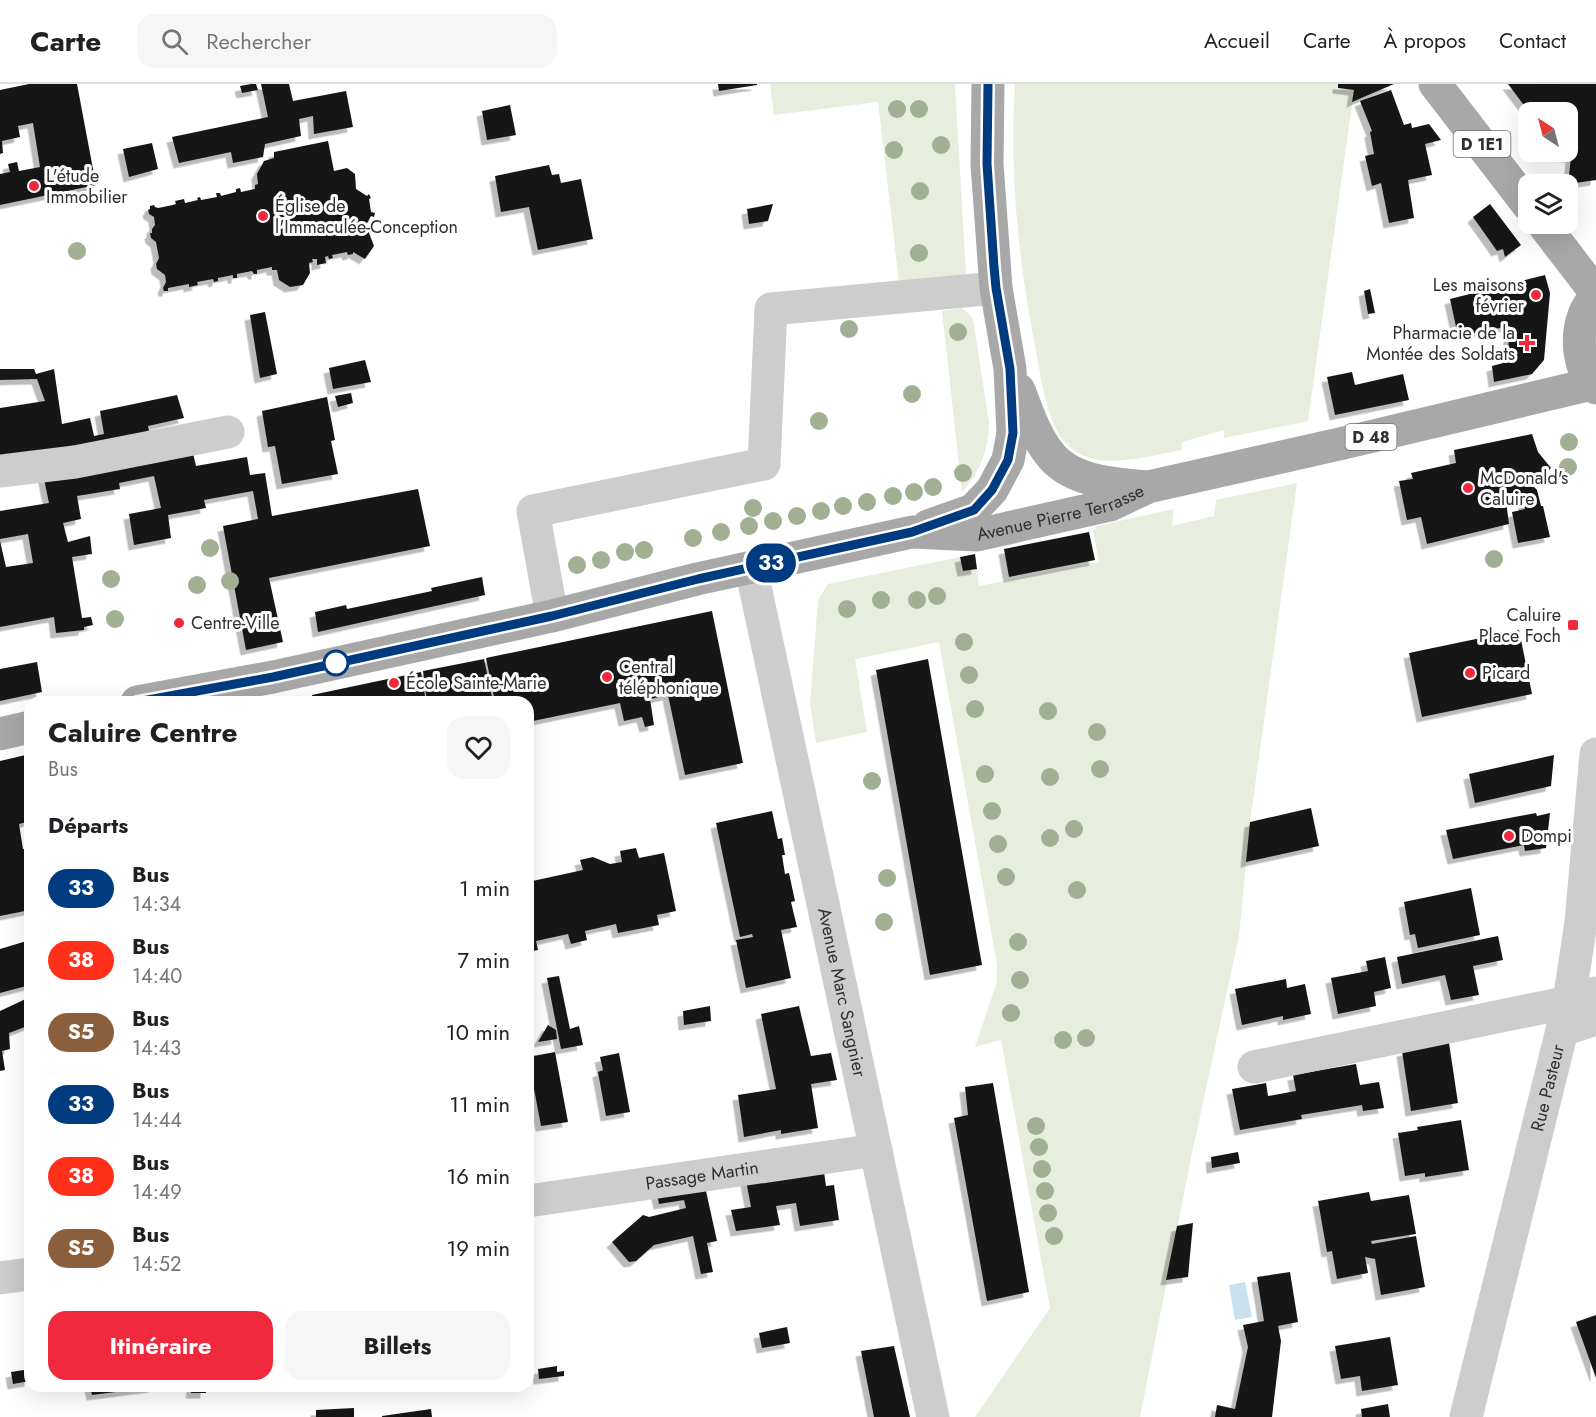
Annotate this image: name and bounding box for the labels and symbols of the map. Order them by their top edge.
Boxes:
north arrow [1518,102,1578,162]
road number: D 1E1 [1454,131,1510,157]
place label: L'étude Immobilier [46,163,128,210]
marker: L'étude Immobilier [27,179,41,193]
place label: Église de l'Immaculée-Conception [275,193,458,240]
marker: Église de l'Immaculée-Conception [256,209,270,223]
place label: Les maisons février [1433,272,1525,319]
marker: Les maisons février [1529,288,1543,302]
place label: Pharmacie de la Montée des Soldats [1366,320,1515,367]
marker: Pharmacie de la Montée des Soldats [1520,336,1534,350]
road number: D 48 [1346,424,1396,450]
place label: McDonald's Caluire [1480,465,1568,512]
street label: Avenue Pierre Terrasse [974,478,1148,548]
marker: McDonald's Caluire [1461,481,1475,495]
line badge: 33 [744,544,798,582]
place label: Caluire Place Foch [1479,602,1561,649]
place label: Centre-Ville [191,610,279,636]
marker: Centre-Ville [172,616,186,630]
marker: Caluire Place Foch [1566,618,1580,632]
unlabelled marker [323,650,349,676]
place label: Central téléphonique [619,654,719,701]
place label: Picard [1482,660,1530,686]
marker: Picard [1463,666,1477,680]
place label: École Sainte-Marie [406,670,547,696]
marker: Central téléphonique [600,670,614,684]
marker: École Sainte-Marie [387,676,401,690]
place label: Dompi [1521,823,1572,849]
marker: Dompi [1502,829,1516,843]
street label: Avenue Marc Sangnier [811,905,873,1080]
street label: Rue Pasteur [1524,1041,1571,1134]
street label: Passage Martin [644,1154,760,1197]

